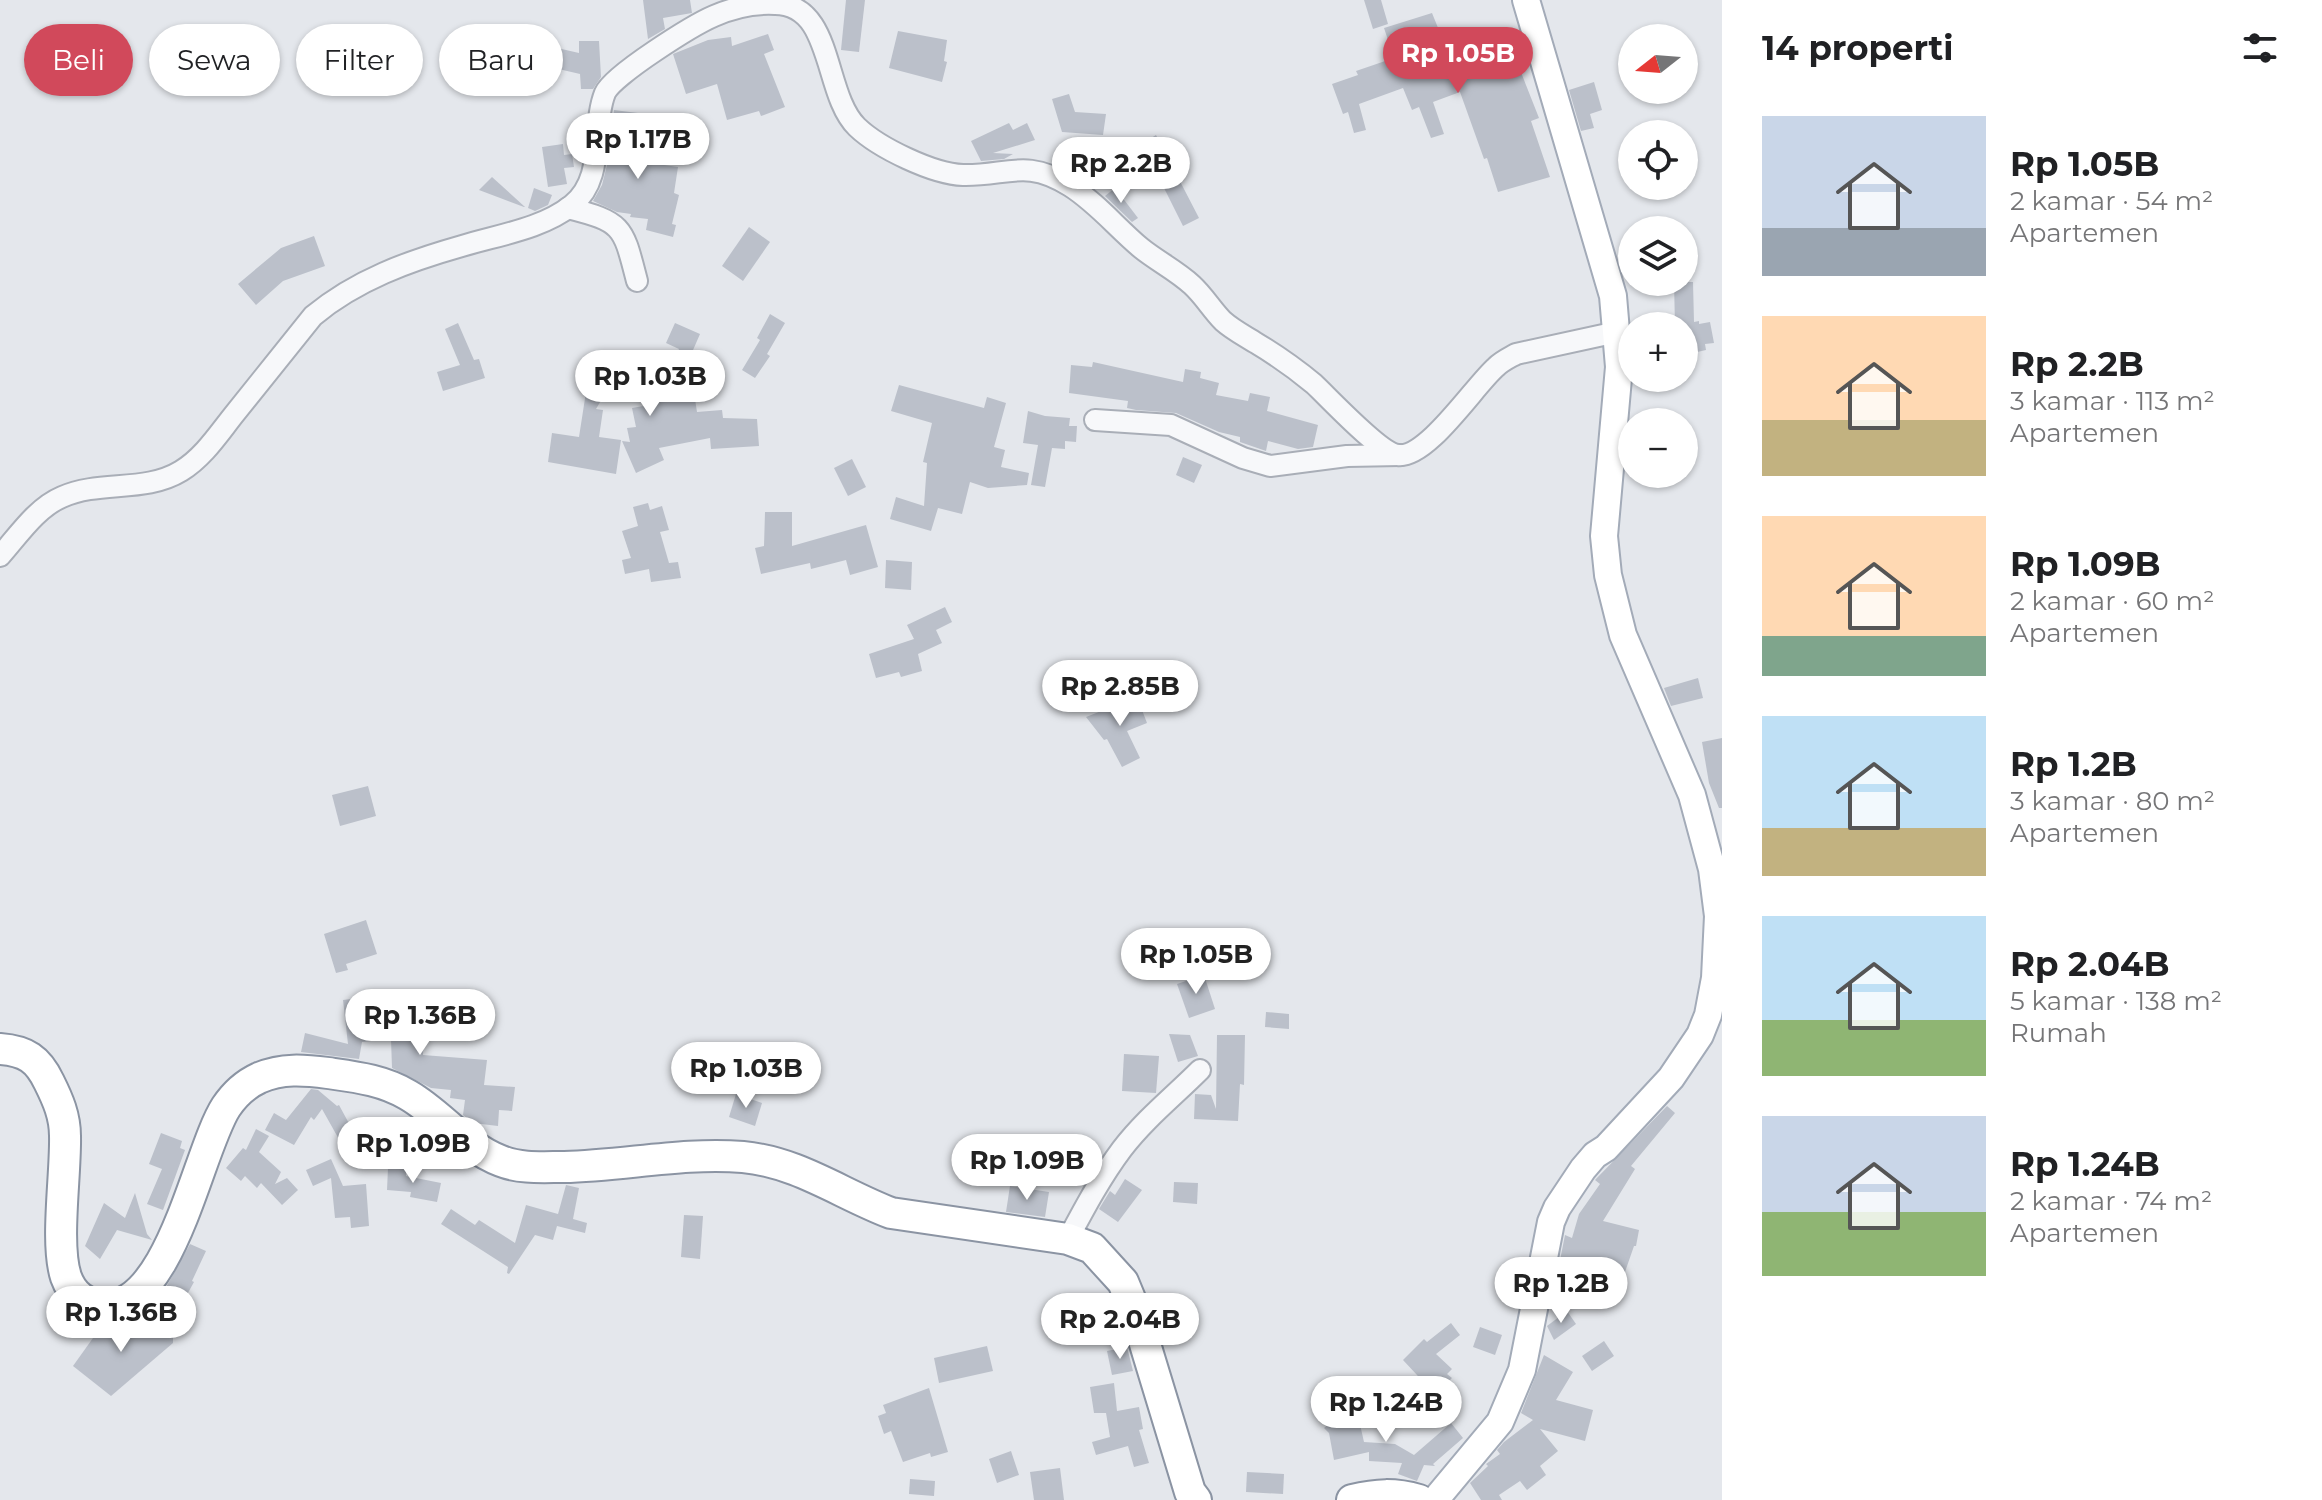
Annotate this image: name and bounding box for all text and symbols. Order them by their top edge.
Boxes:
chip: Beli [24,24,133,96]
chip: Sewa [149,24,280,96]
chip: Filter [296,24,423,96]
chip: Baru [439,24,563,96]
north arrow [1618,24,1698,104]
map controls [1618,24,1698,488]
icon: filters [2238,26,2282,70]
pin: Rp 1.05B [1375,27,1541,95]
text: 14 properti [1762,27,1954,69]
text: Rp 1.05B [1401,37,1515,69]
pin: Rp 1.17B [555,113,721,181]
button: locate [1618,120,1698,200]
text: Rp 1.17B [584,123,692,155]
pin: Rp 2.2B [1047,137,1195,205]
text: Rp 1.05B [2010,143,2159,185]
text: Rp 2.2B [1070,147,1172,179]
icon: home [1826,148,1922,244]
text: 2 kamar · 54 m² [2010,185,2213,217]
button: layers [1618,216,1698,296]
text: Apartemen [2010,217,2159,249]
button: + [1618,312,1698,392]
text: Rp 2.2B [2010,343,2144,385]
icon: home [1826,348,1922,444]
pin: Rp 1.03B [567,350,733,418]
text: Rp 1.03B [593,360,707,392]
text: 3 kamar · 113 m² [2010,385,2215,417]
button: − [1618,408,1698,488]
text: Apartemen [2010,417,2159,449]
text: Rp 1.09B [2010,543,2161,585]
icon: home [1826,548,1922,644]
text: 2 kamar · 60 m² [2010,585,2214,617]
text: Apartemen [2010,617,2159,649]
pin: Rp 2.85B [1037,660,1203,728]
text: Rp 2.85B [1060,670,1180,702]
text: Rp 1.2B [2010,743,2137,785]
icon: home [1826,748,1922,844]
text: 3 kamar · 80 m² [2010,785,2215,817]
text: Apartemen [2010,817,2159,849]
pin: Rp 1.05B [1113,928,1279,996]
text: Rp 1.05B [1139,938,1253,970]
text: Rp 2.04B [2010,943,2169,985]
icon: home [1826,948,1922,1044]
text: 5 kamar · 138 m² [2010,985,2222,1017]
pin: Rp 1.36B [337,989,503,1057]
text: Rp 1.36B [363,999,477,1031]
text: Rumah [2010,1017,2107,1049]
pin: Rp 1.03B [663,1042,829,1110]
text: Rp 1.03B [689,1052,803,1084]
pin: Rp 1.09B [330,1117,496,1185]
text: Rp 1.09B [355,1127,471,1159]
pin: Rp 1.09B [944,1134,1110,1202]
text: Rp 1.24B [2010,1143,2160,1185]
text: Rp 1.09B [969,1144,1085,1176]
icon: home [1826,1148,1922,1244]
text: 2 kamar · 74 m² [2010,1185,2212,1217]
text: Apartemen [2010,1217,2159,1249]
pin: Rp 1.2B [1487,1257,1635,1325]
text: Rp 1.2B [1513,1267,1609,1299]
pin: Rp 1.36B [38,1286,204,1354]
pin: Rp 2.04B [1037,1293,1203,1361]
text: Rp 1.36B [64,1296,178,1328]
text: Rp 2.04B [1059,1303,1181,1335]
pin: Rp 1.24B [1303,1376,1469,1444]
text: Rp 1.24B [1329,1386,1443,1418]

